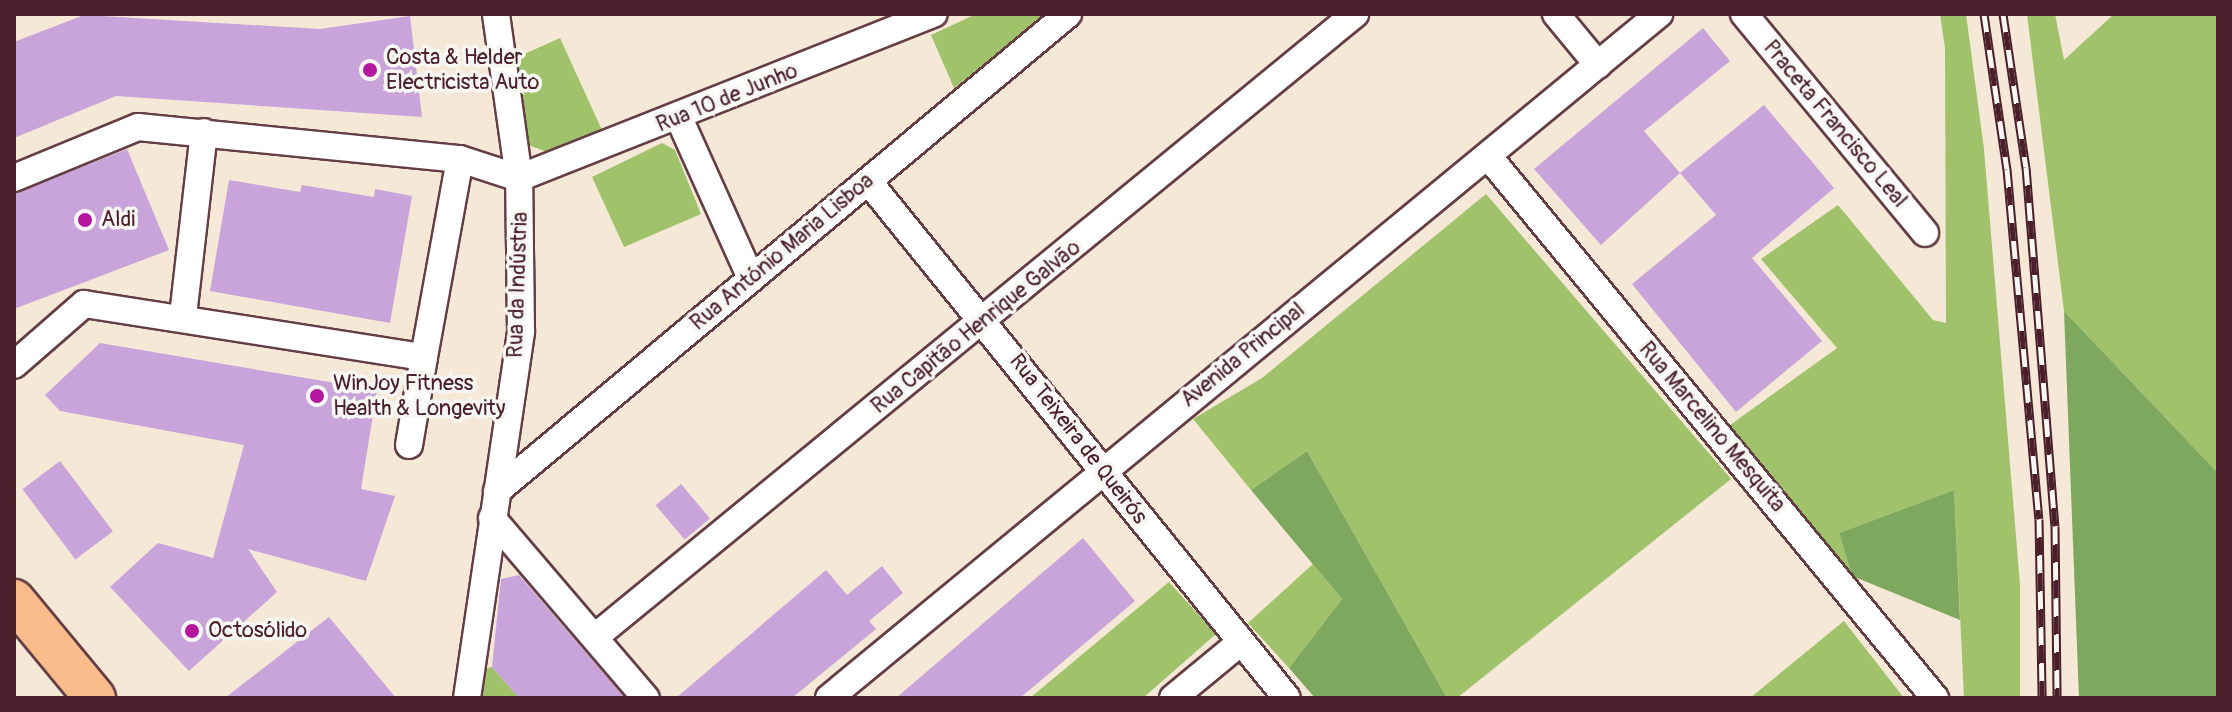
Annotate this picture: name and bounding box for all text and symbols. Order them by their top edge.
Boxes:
street label: Praceta Francisco Leal [1757,35,1913,213]
place label: Costa & Helder Electricista Auto [386,44,539,96]
street label: Rua 10 de Junho [653,58,801,138]
marker: Costa & Helder Electricista Auto [361,61,379,79]
street label: Rua António Maria Lisboa [685,168,879,336]
place label: Aldi [101,207,135,233]
marker: Aldi [76,211,94,229]
street label: Rua da Indústria [502,212,534,358]
street label: Rua Capitão Henrique Galvão [866,234,1086,420]
street label: Avenida Principal [1176,297,1310,413]
street label: Rua Marcelino Mesquita [1633,337,1791,517]
street label: Rua Teixeira de Queirós [1003,349,1153,529]
place label: WinJoy Fitness Health & Longevity [333,370,505,422]
marker: WinJoy Fitness Health & Longevity [308,387,326,405]
place label: Octosólido [208,618,307,644]
marker: Octosólido [183,622,201,640]

